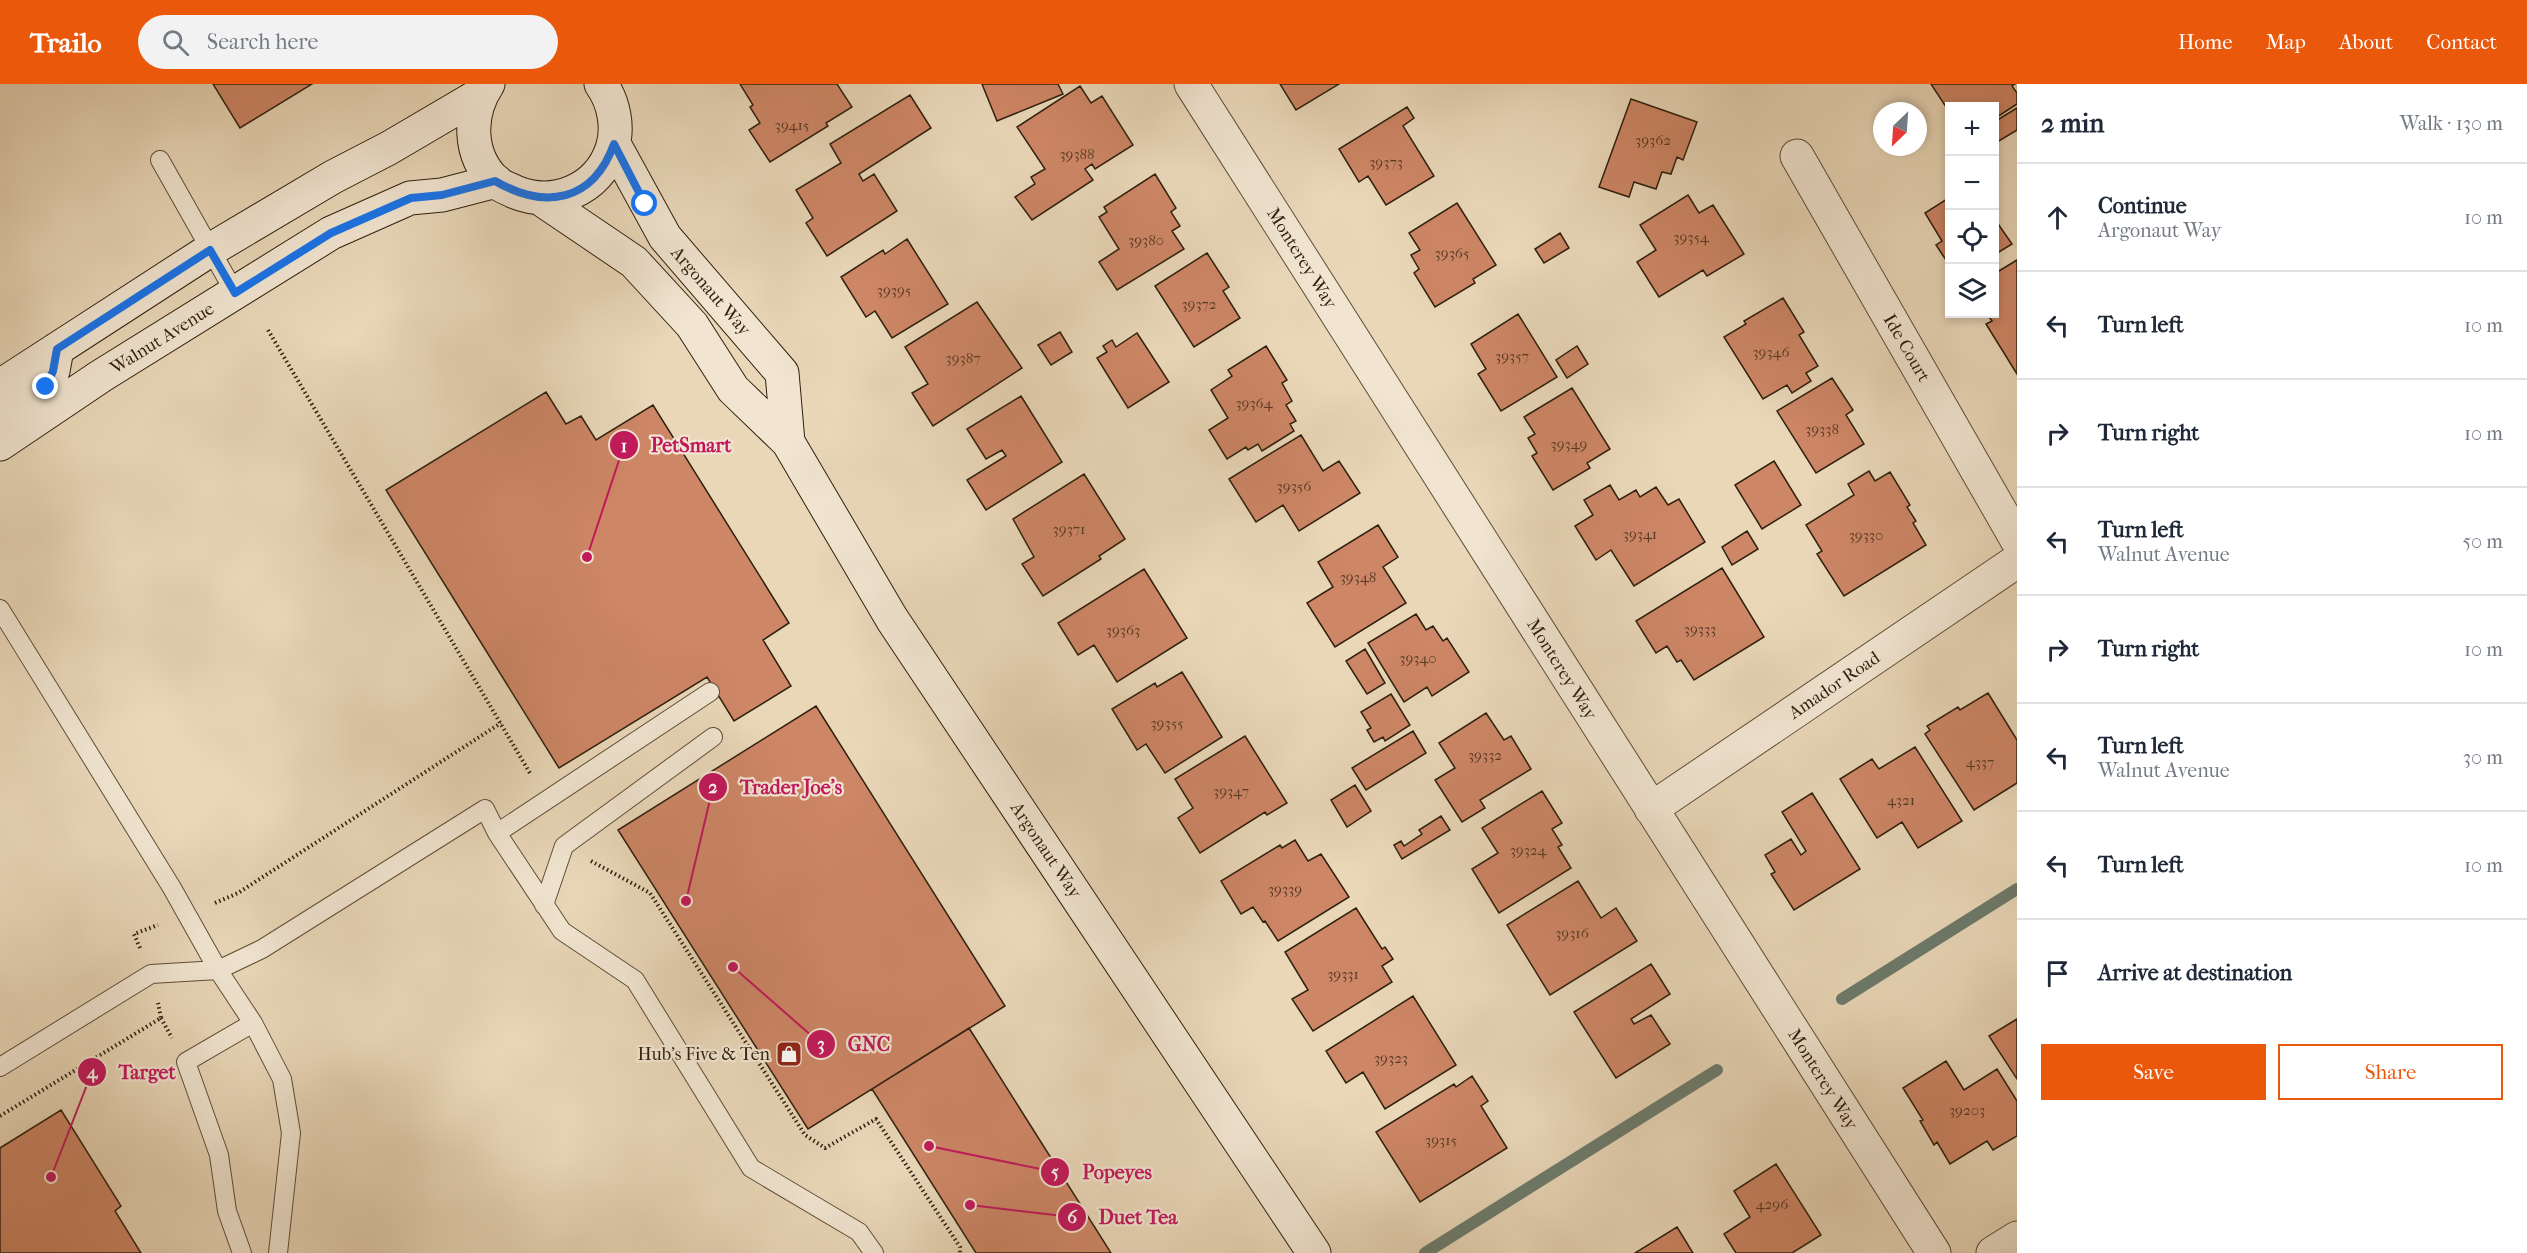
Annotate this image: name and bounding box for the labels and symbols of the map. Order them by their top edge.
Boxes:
north arrow [1873,102,1927,156]
house number: 39415 [775,116,809,134]
house number: 39362 [1635,131,1671,149]
house number: 39388 [1059,145,1095,163]
house number: 39373 [1369,153,1403,171]
route start [631,190,657,216]
street label: Monterey Way [1262,204,1342,314]
house number: 39354 [1673,228,1710,246]
house number: 39380 [1128,231,1164,249]
street label: Argonaut Way [666,242,756,341]
house number: 39365 [1435,244,1469,262]
house number: 39395 [877,281,911,299]
house number: 39372 [1181,295,1217,313]
street label: Walnut Avenue [106,298,218,379]
street label: Ide Court [1879,311,1935,386]
house number: 39346 [1752,343,1790,361]
house number: 39357 [1495,347,1529,365]
house number: 39387 [946,349,980,367]
route end [32,373,58,399]
house number: 39364 [1235,394,1274,412]
house number: 39338 [1805,420,1839,438]
callout: PetSmart [609,426,744,464]
text: PetSmart [651,434,732,457]
house number: 39349 [1551,435,1588,453]
text: 1 [621,436,627,457]
house number: 39356 [1277,477,1312,495]
house number: 39371 [1053,520,1085,538]
house number: 39341 [1623,525,1657,543]
house number: 39330 [1849,526,1883,544]
house number: 39348 [1340,568,1376,586]
street label: Monterey Way [1522,615,1602,725]
house number: 39333 [1684,620,1716,638]
house number: 39363 [1106,621,1140,639]
street label: Amador Road [1784,647,1884,724]
house number: 39340 [1399,649,1437,667]
house number: 39355 [1150,714,1184,732]
house number: 39332 [1468,746,1502,764]
house number: 4337 [1966,753,1994,771]
callout: Trader Joe's [698,768,854,806]
text: Trader Joe's [739,776,843,799]
text: 2 [708,777,718,798]
house number: 39347 [1213,782,1249,800]
house number: 4321 [1887,791,1915,809]
street label: Argonaut Way [1005,798,1086,903]
house number: 39324 [1510,841,1548,859]
house number: 39339 [1268,880,1302,898]
house number: 39316 [1555,924,1590,942]
house number: 39331 [1327,965,1359,983]
callout: GNC [806,1025,902,1063]
street label: Monterey Way [1783,1025,1863,1135]
text: GNC [848,1033,890,1056]
text: 3 [817,1034,825,1055]
shop icon: Hub's Five & Ten [774,1039,804,1069]
place label: Hub's Five & Ten [637,1044,771,1065]
house number: 39323 [1374,1049,1408,1067]
callout: Target [77,1053,188,1091]
text: Target [117,1061,176,1084]
text: 4 [86,1062,99,1083]
house number: 39203 [1949,1101,1985,1119]
house number: 39315 [1425,1131,1457,1149]
callout: Popeyes [1040,1153,1164,1191]
text: Popeyes [1082,1161,1152,1184]
text: 5 [1051,1162,1059,1183]
house number: 4296 [1756,1195,1789,1213]
callout: Duet Tea [1057,1198,1190,1236]
text: Duet Tea [1099,1206,1178,1229]
text: 6 [1067,1207,1078,1228]

